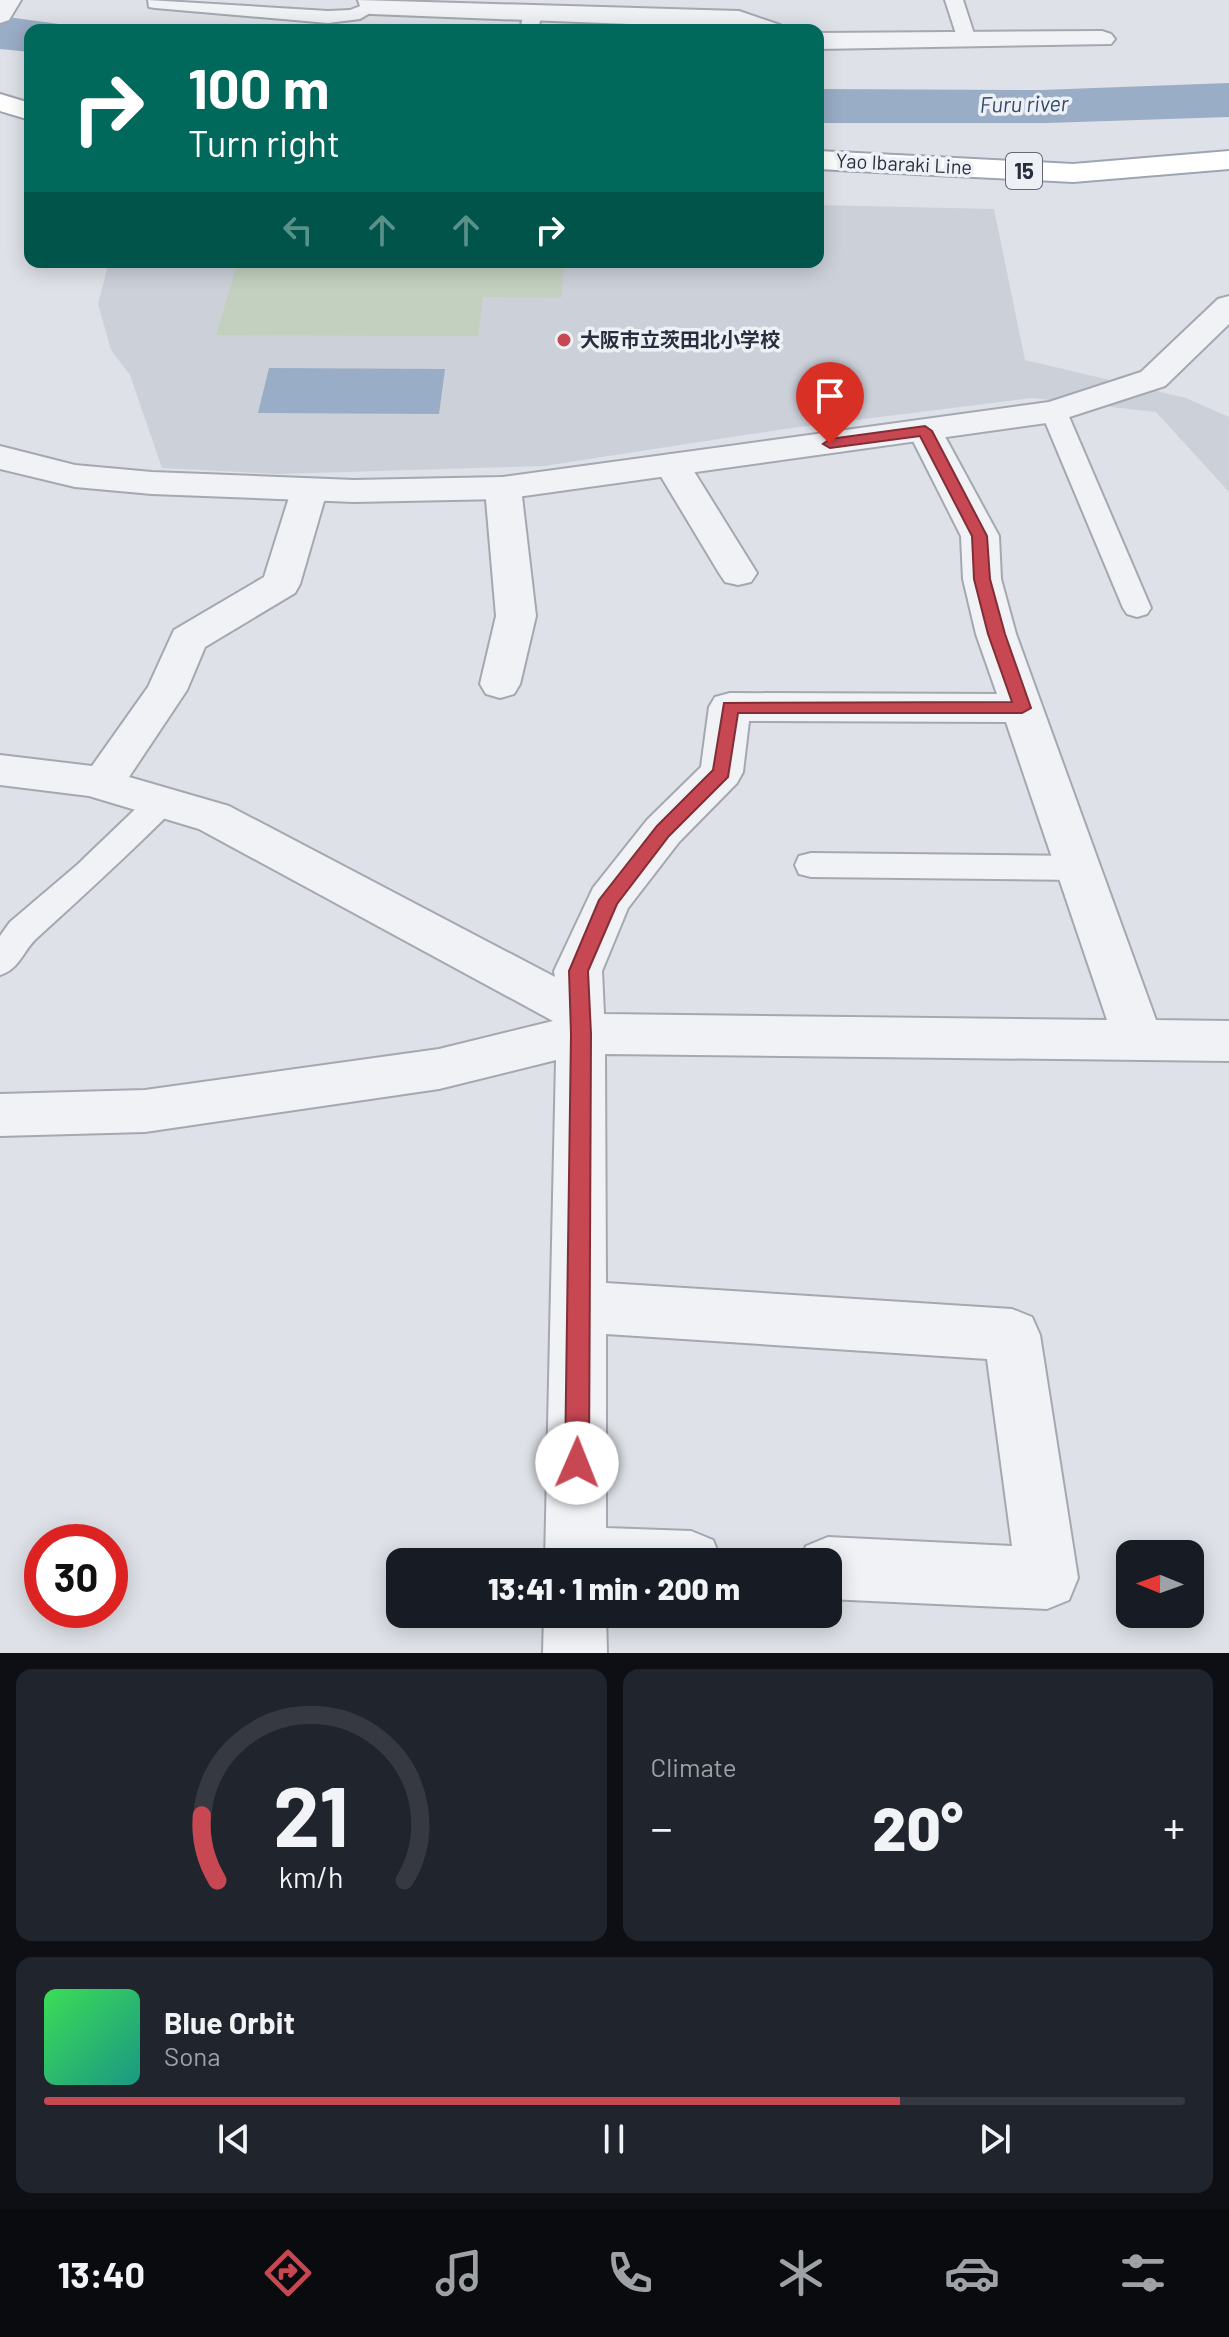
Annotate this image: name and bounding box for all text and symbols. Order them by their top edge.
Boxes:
text: 100 m [188,53,330,120]
icon: right [56,56,160,160]
water label: Furu river [979,89,1070,117]
text: Turn right [188,121,340,164]
street label: Yao Ibaraki Line [835,147,973,179]
road number: 15 [1006,153,1042,189]
icon: left [276,208,320,252]
icon: ahead [360,208,404,252]
icon: ahead [444,208,488,252]
icon: right [528,208,572,252]
place label: 大阪市立茨田北小学校 [580,327,780,351]
marker: 大阪市立茨田北小学校 [555,331,573,349]
pin [796,362,864,444]
icon: arrive [808,374,852,418]
position arrow [535,1421,619,1505]
speed limit sign: 30 [24,1524,128,1628]
north arrow [1116,1540,1204,1628]
map controls [1116,1540,1204,1628]
text: 13:41 · 1 min · 200 m [488,1570,740,1606]
text: Climate [651,1751,737,1782]
text: 21 [273,1764,349,1864]
text: 20° [872,1791,963,1863]
text: − [651,1800,673,1853]
text: + [1163,1800,1185,1853]
text: km/h [279,1859,344,1894]
text: Blue Orbit [164,2004,295,2040]
text: Sona [164,2040,221,2071]
icon: previous [212,2117,256,2161]
icon: pause [592,2117,636,2161]
icon: next [973,2117,1017,2161]
icon: directions [260,2245,316,2301]
icon: music [431,2245,487,2301]
icon: phone [602,2245,658,2301]
icon: climate [773,2245,829,2301]
icon: car [944,2245,1000,2301]
icon: filters [1115,2245,1171,2301]
text: 13:40 [58,2252,145,2295]

